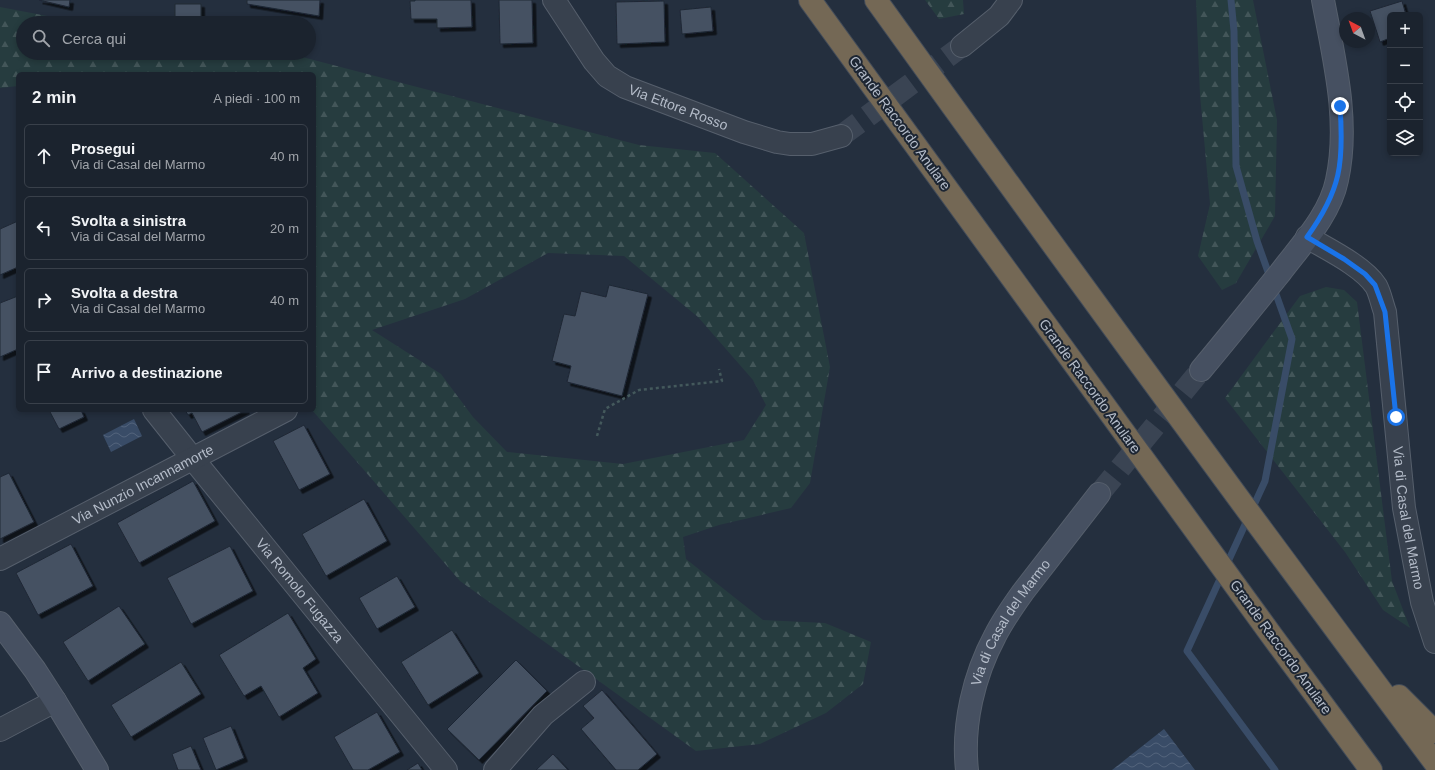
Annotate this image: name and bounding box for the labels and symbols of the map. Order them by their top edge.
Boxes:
north arrow [1339,12,1375,48]
street label: Grande Raccordo Anulare [846,53,954,193]
street label: Via Ettore Rosso [627,81,731,133]
route end [1331,97,1349,115]
street label: Grande Raccordo Anulare [1036,316,1144,456]
route start [1387,408,1405,426]
street label: Via Nunzio Incannamorte [69,441,216,528]
street label: Via di Casal del Marmo [1390,445,1427,591]
street label: Via Romolo Fugazza [253,535,347,646]
street label: Via di Casal del Marmo [967,556,1054,688]
street label: Grande Raccordo Anulare [1227,577,1335,717]

